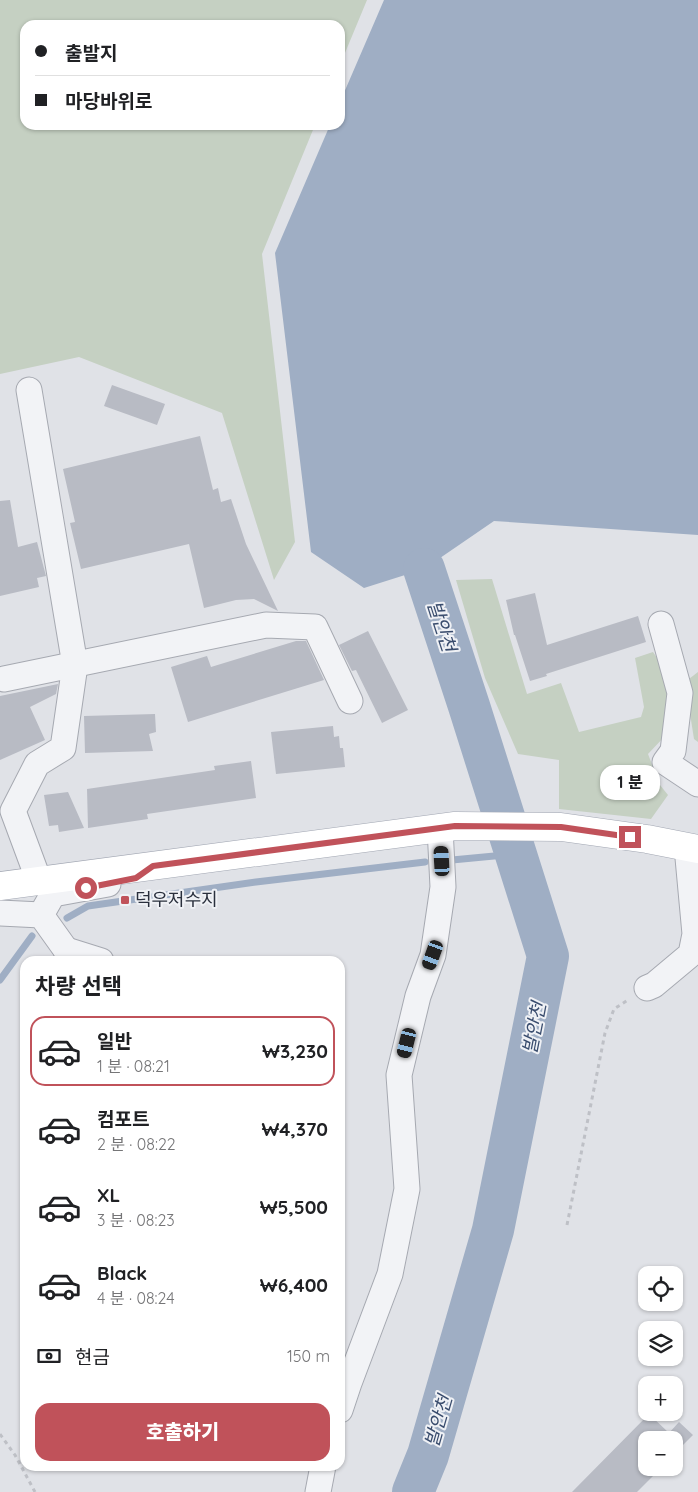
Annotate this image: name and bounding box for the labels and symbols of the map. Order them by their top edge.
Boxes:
water label: 발안천 [422,597,462,656]
callout: 1 분 [600,764,660,800]
route end [619,826,641,848]
car [433,846,450,876]
route start [75,877,97,899]
place label: 덕우저수지 [135,888,218,911]
marker: 덕우저수지 [119,894,131,906]
car [420,938,445,972]
water label: 발안천 [517,998,551,1056]
car [396,1027,417,1059]
water label: 발안천 [419,1391,457,1450]

